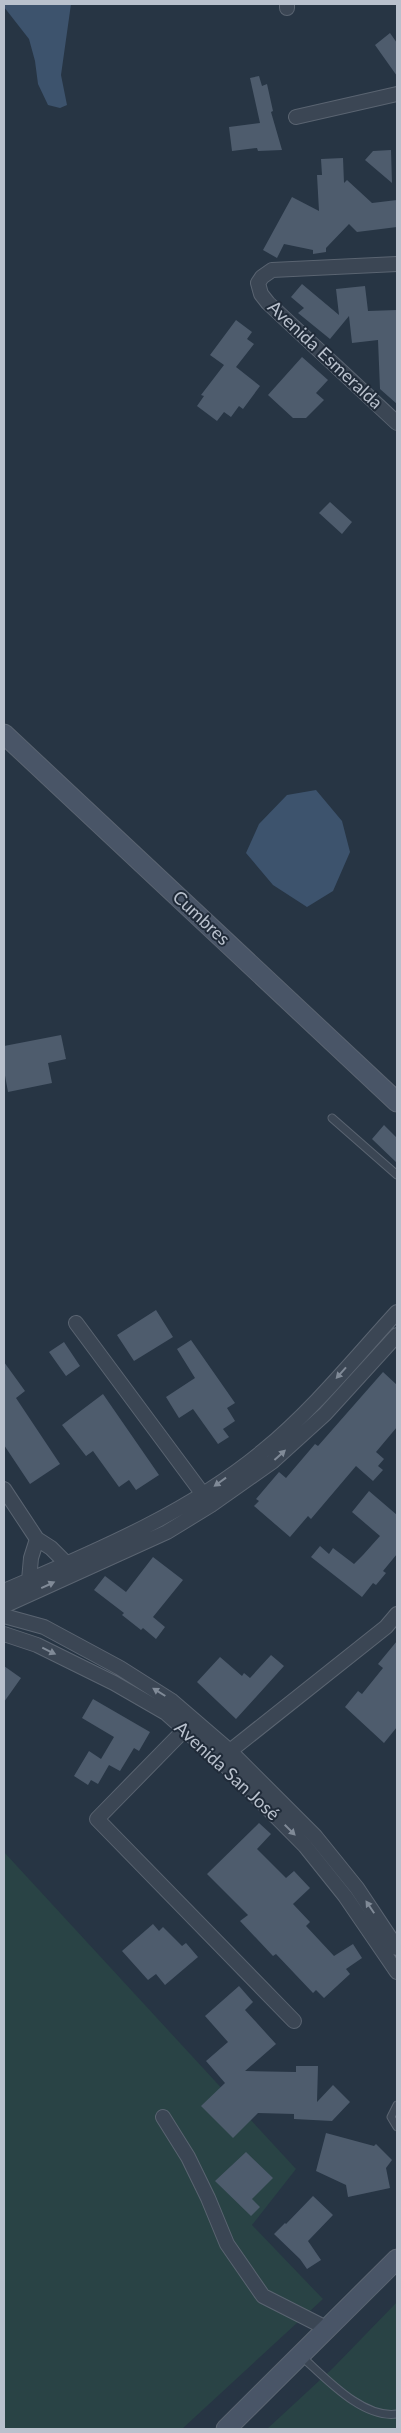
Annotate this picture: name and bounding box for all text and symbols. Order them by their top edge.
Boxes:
street label: Avenida Esmeralda [264,295,388,413]
street label: Cumbres [168,885,235,949]
one-way arrow [335,1367,346,1380]
one-way arrow [273,1449,285,1461]
one-way arrow [214,1477,227,1487]
one-way arrow [40,1581,55,1589]
one-way arrow [42,1647,57,1655]
one-way arrow [153,1688,166,1697]
street label: Avenida San José [171,1716,285,1825]
one-way arrow [283,1824,295,1836]
one-way arrow [365,1901,375,1914]

